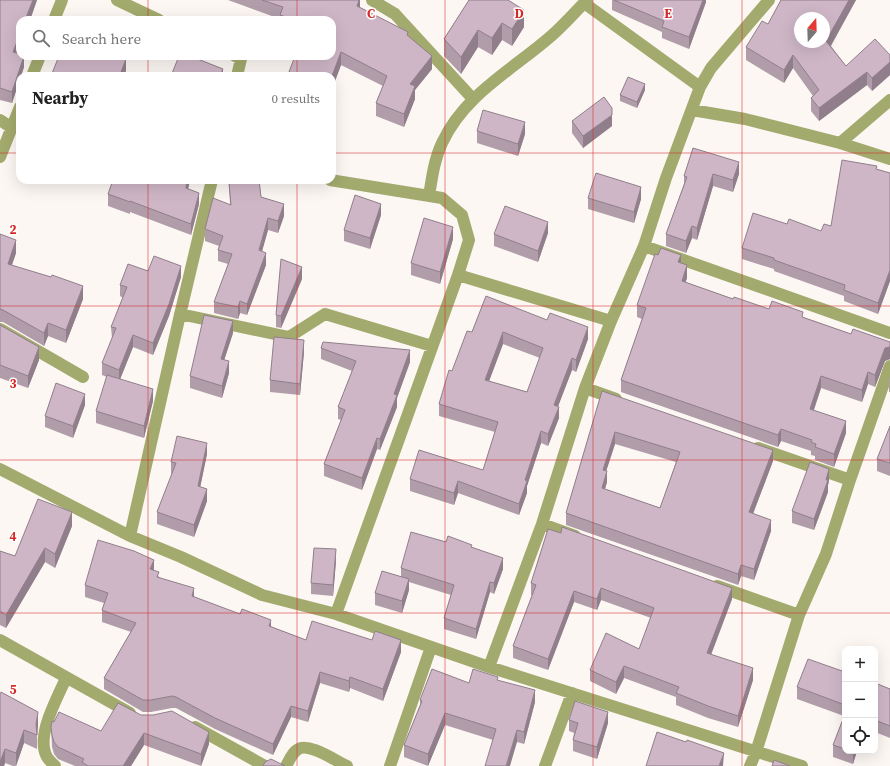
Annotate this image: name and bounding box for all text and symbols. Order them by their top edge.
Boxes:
text: C [367,5,375,22]
text: D [514,5,524,22]
text: E [664,5,672,22]
north arrow [794,12,830,48]
search box [16,16,336,60]
icon: search [30,27,52,49]
text: Search here [62,28,141,49]
text: Nearby [32,86,88,110]
text: 0 results [272,90,320,107]
text: 2 [9,221,17,238]
text: 3 [9,375,17,392]
text: 4 [9,528,17,545]
map controls [842,646,878,754]
button: + [842,646,878,682]
text: 5 [9,681,17,698]
button: − [842,682,878,718]
button: locate [842,718,878,754]

